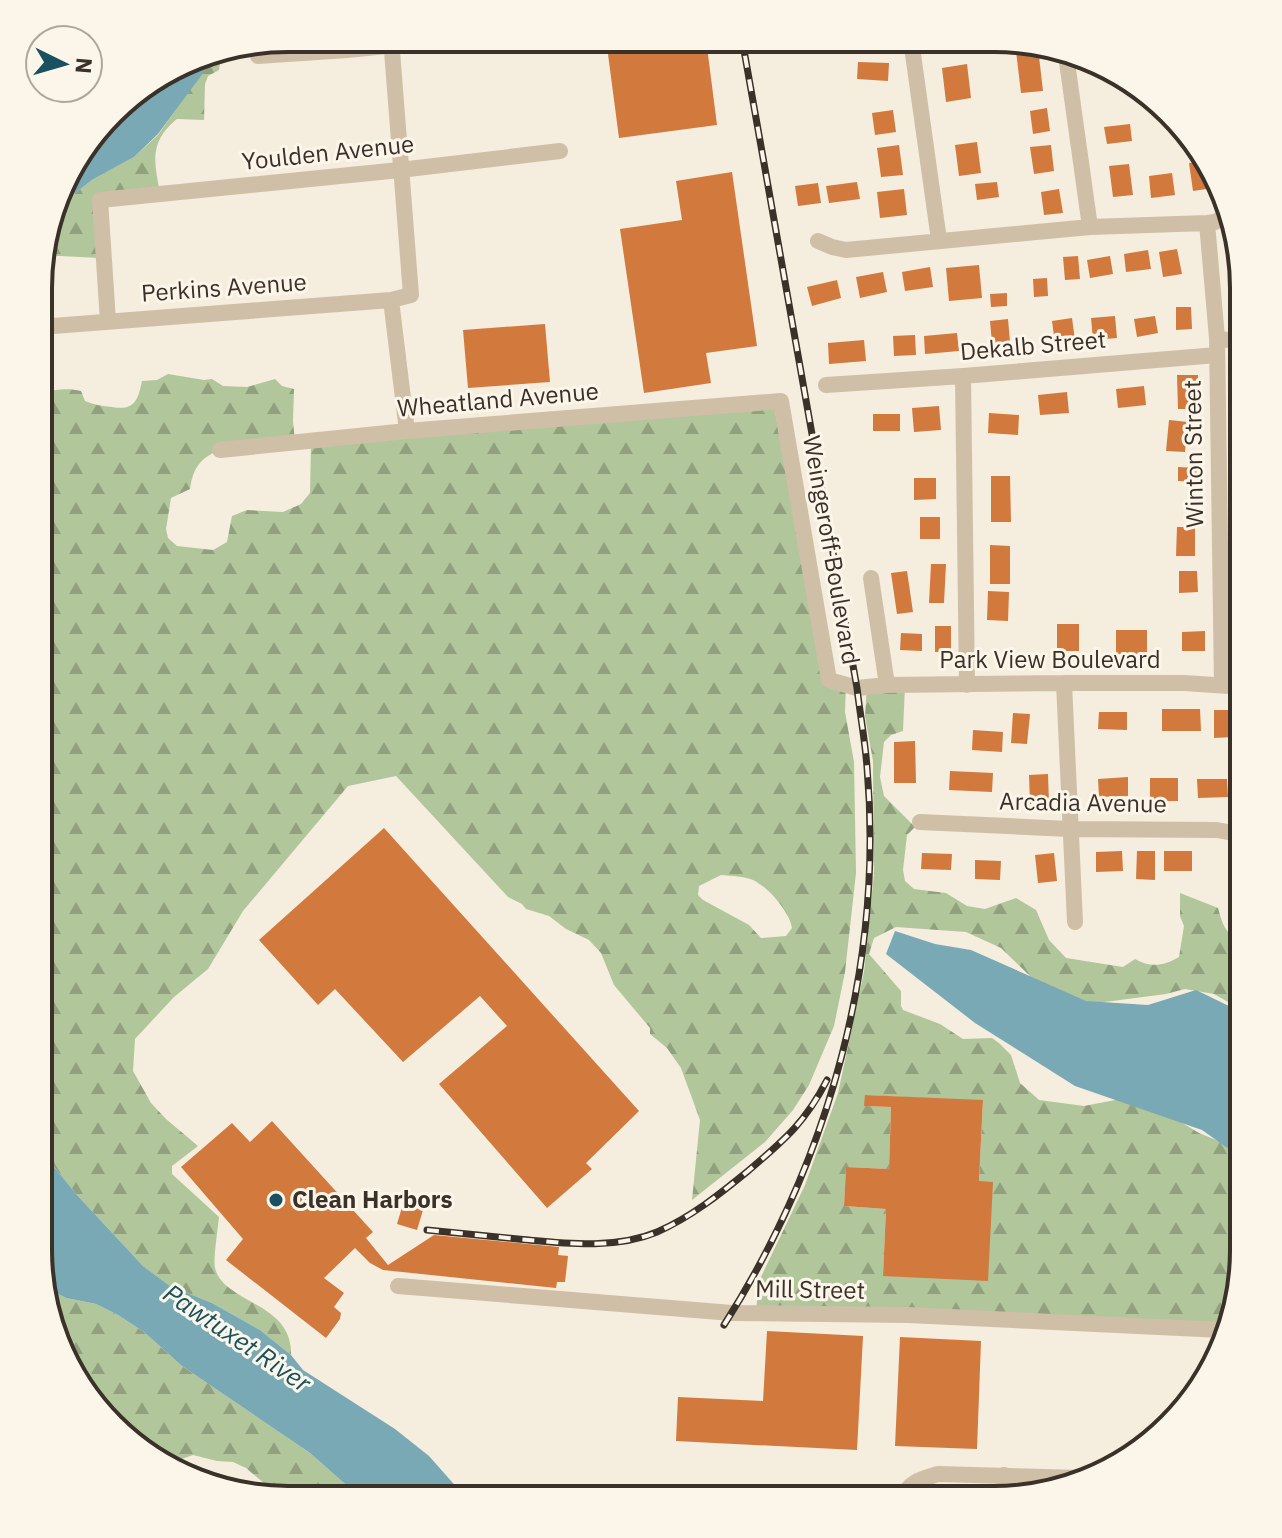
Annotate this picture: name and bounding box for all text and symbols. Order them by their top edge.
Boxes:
north arrow [24,24,104,104]
text: N [69,57,100,75]
street label: Youlden Avenue [240,127,416,177]
street label: Perkins Avenue [140,265,308,309]
street label: Dekalb Street [959,323,1107,367]
street label: Wheatland Avenue [396,374,600,424]
street label: Winton Street [1176,380,1210,528]
street label: Weingeroff Boulevard [796,433,868,667]
street label: Park View Boulevard [939,643,1161,675]
street label: Arcadia Avenue [999,785,1167,819]
place label: Clean Harbors [292,1183,453,1215]
marker: Clean Harbors [267,1191,285,1209]
street label: Mill Street [755,1272,865,1306]
water label: Pawtuxet River [157,1275,319,1400]

